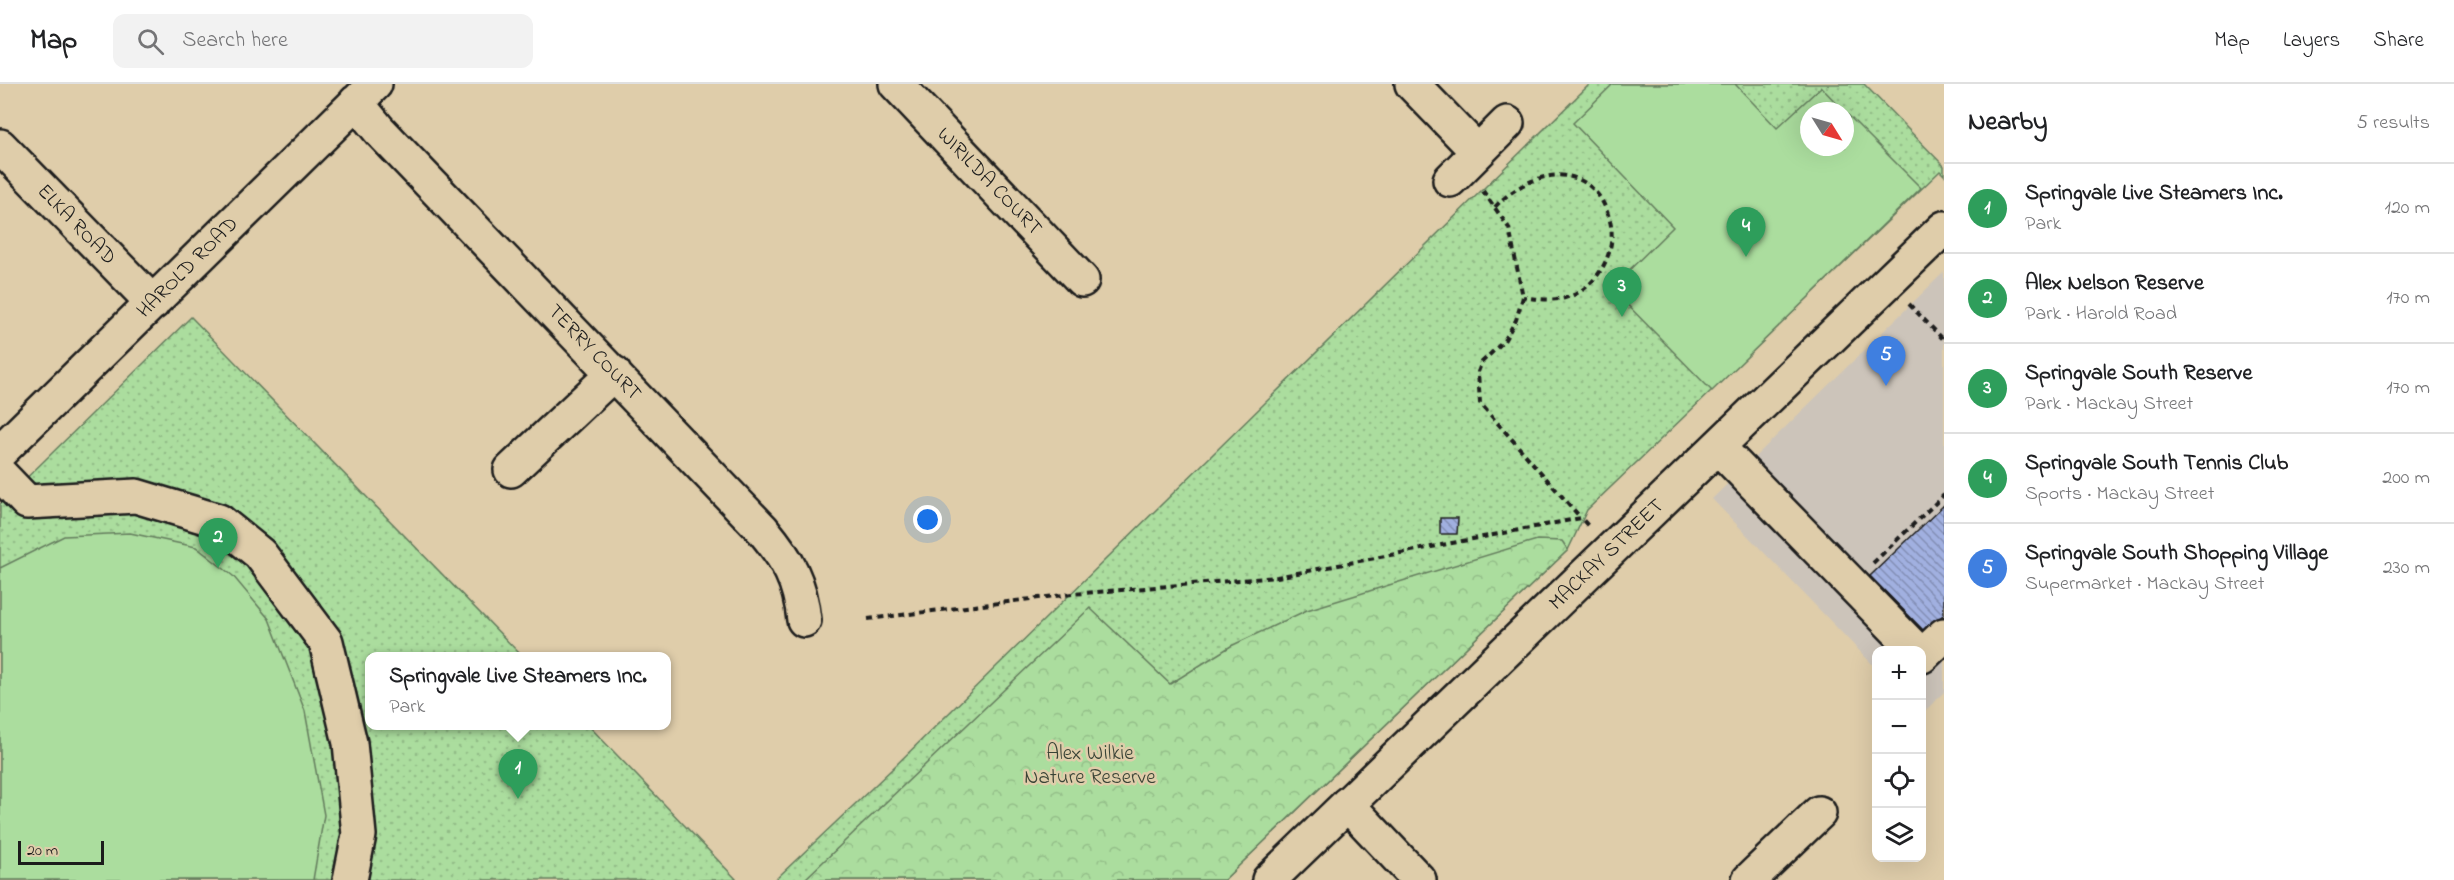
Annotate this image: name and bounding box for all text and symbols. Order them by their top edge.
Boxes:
search box [113,14,533,68]
text: Map [30,21,77,62]
icon: search [134,25,167,58]
text: Search here [182,25,288,57]
text: Map [2214,26,2250,56]
text: Layers [2283,26,2340,56]
text: Share [2373,26,2424,56]
north arrow [1800,102,1854,156]
text: Nearby [1968,104,2047,142]
text: 5 results [2357,109,2430,138]
street label: WIRILDA COURT [929,121,1049,243]
street label: ELKA ROAD [29,178,123,272]
text: Springvale Live Steamers Inc. [2025,178,2283,210]
text: 1 [1984,194,1991,223]
text: 120 m [2385,194,2430,223]
pin: 4 [1726,208,1766,257]
street label: HAROLD ROAD [130,210,246,326]
text: Park [2025,210,2061,239]
pin: 3 [1602,268,1642,317]
text: Alex Nelson Reserve [2025,268,2204,300]
text: 2 [1983,284,1992,313]
text: 170 m [2386,284,2430,313]
street label: TERRY COURT [540,298,648,408]
text: Park · Harold Road [2025,300,2177,329]
pin: 5 [1866,336,1906,386]
text: Springvale South Reserve [2025,358,2252,390]
text: 3 [1983,374,1992,403]
text: 170 m [2386,374,2430,403]
text: Park · Mackay Street [2025,390,2193,419]
text: Springvale South Tennis Club [2025,448,2288,480]
text: 4 [1983,464,1992,493]
text: 200 m [2382,464,2430,493]
text: Sports · Mackay Street [2025,480,2214,509]
street label: MACKAY STREET [1543,492,1671,618]
your location [913,505,942,534]
pin: 2 [198,518,238,568]
text: Springvale South Shopping Village [2025,538,2328,570]
text: 5 [1982,554,1993,583]
text: 230 m [2383,554,2430,583]
text: Supermarket · Mackay Street [2025,570,2264,599]
map controls [1872,646,1926,862]
button: + [1872,646,1926,700]
popup [365,652,671,730]
text: Springvale Live Steamers Inc. [389,661,647,693]
text: Park [389,693,425,722]
button: − [1872,700,1926,754]
park label: Alex Wilkie Nature Reserve [1024,739,1156,793]
pin: 1 [498,750,538,799]
button: locate [1872,754,1926,808]
button: layers [1872,808,1926,862]
scale bar [18,838,104,866]
text: 20 m [27,839,58,863]

